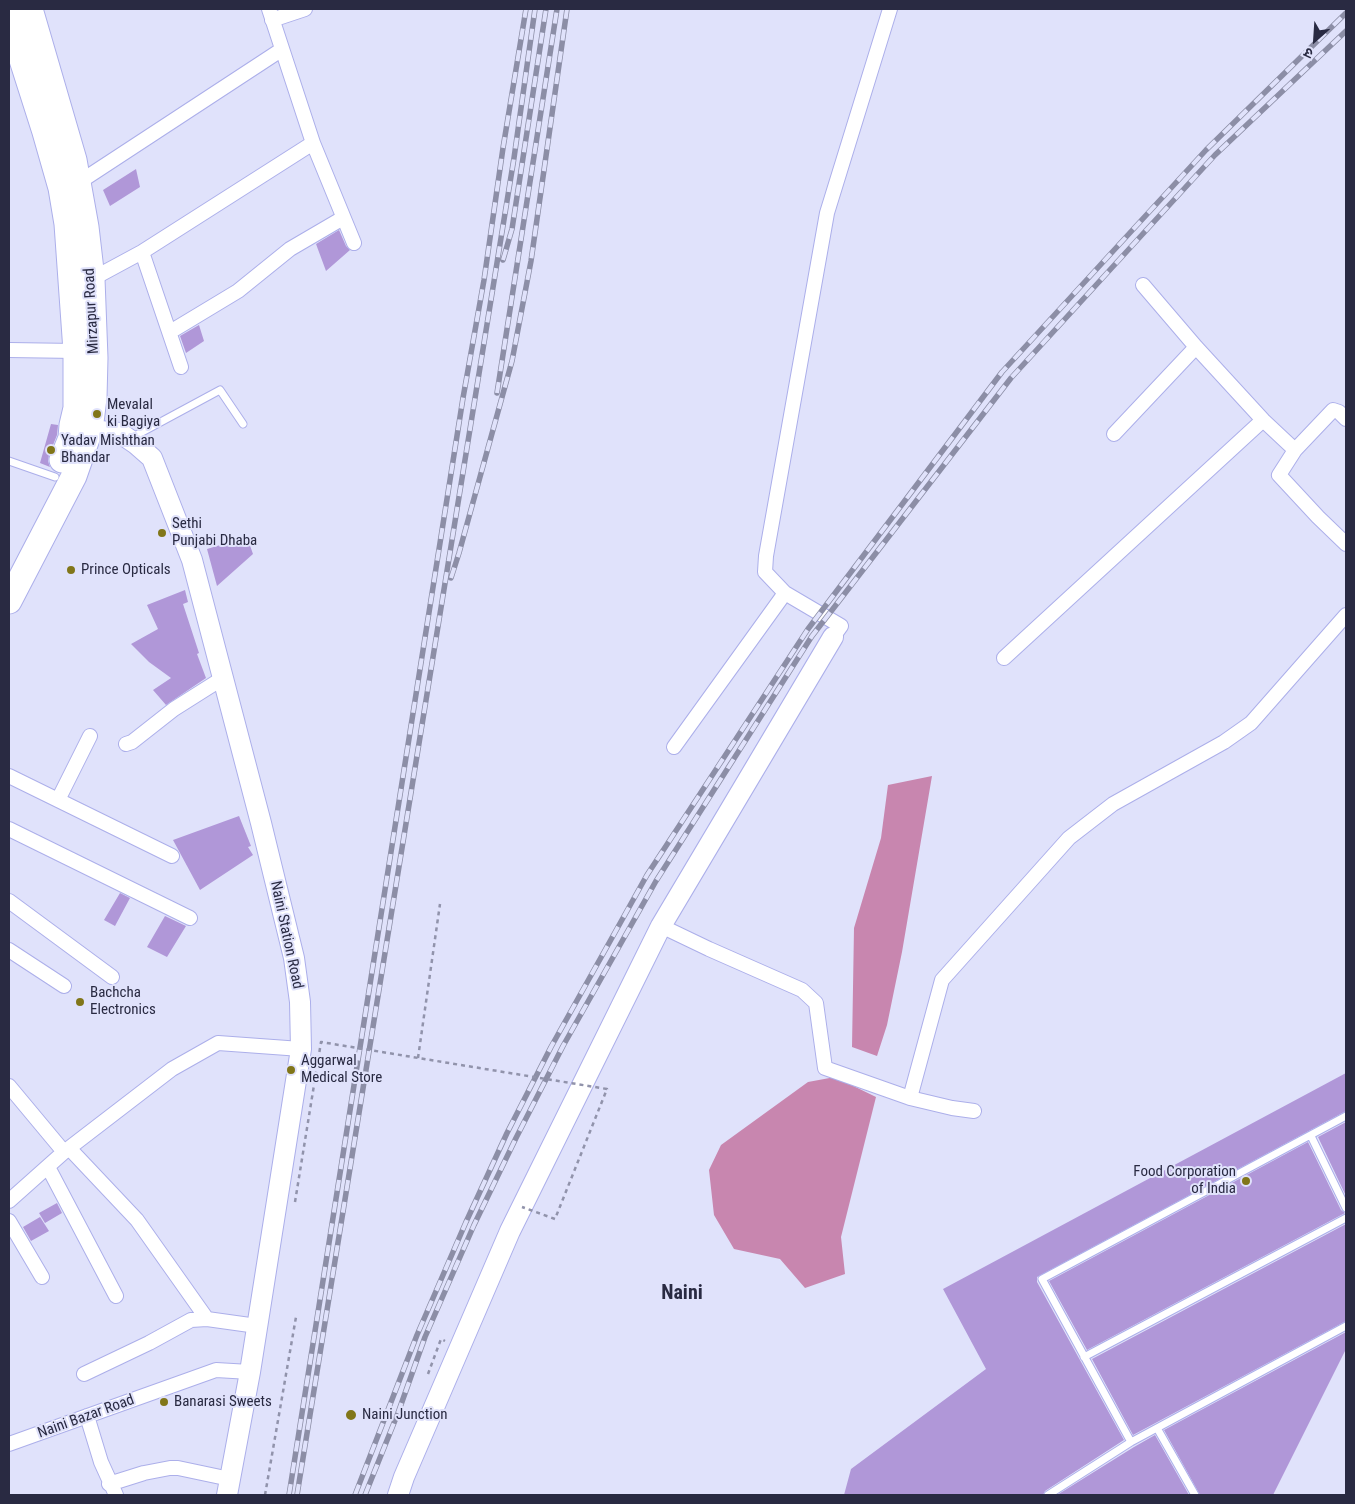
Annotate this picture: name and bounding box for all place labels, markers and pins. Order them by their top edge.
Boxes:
place label: Mevalal ki Bagiya [107,396,160,431]
marker: Mevalal ki Bagiya [91,408,103,420]
place label: Yadav Mishthan Bhandar [61,432,155,467]
marker: Yadav Mishthan Bhandar [45,444,57,456]
place label: Sethi Punjabi Dhaba [172,515,257,550]
marker: Sethi Punjabi Dhaba [156,527,168,539]
place label: Prince Opticals [81,561,171,579]
marker: Prince Opticals [65,564,77,576]
place label: Bachcha Electronics [90,984,156,1019]
marker: Bachcha Electronics [74,996,86,1008]
place label: Aggarwal Medical Store [301,1052,382,1087]
marker: Aggarwal Medical Store [285,1064,297,1076]
place label: Food Corporation of India [1133,1163,1236,1198]
marker: Food Corporation of India [1240,1175,1252,1187]
place label: Banarasi Sweets [174,1393,272,1411]
marker: Banarasi Sweets [158,1396,170,1408]
place label: Naini Junction [362,1406,447,1424]
marker: Naini Junction [344,1408,358,1422]

